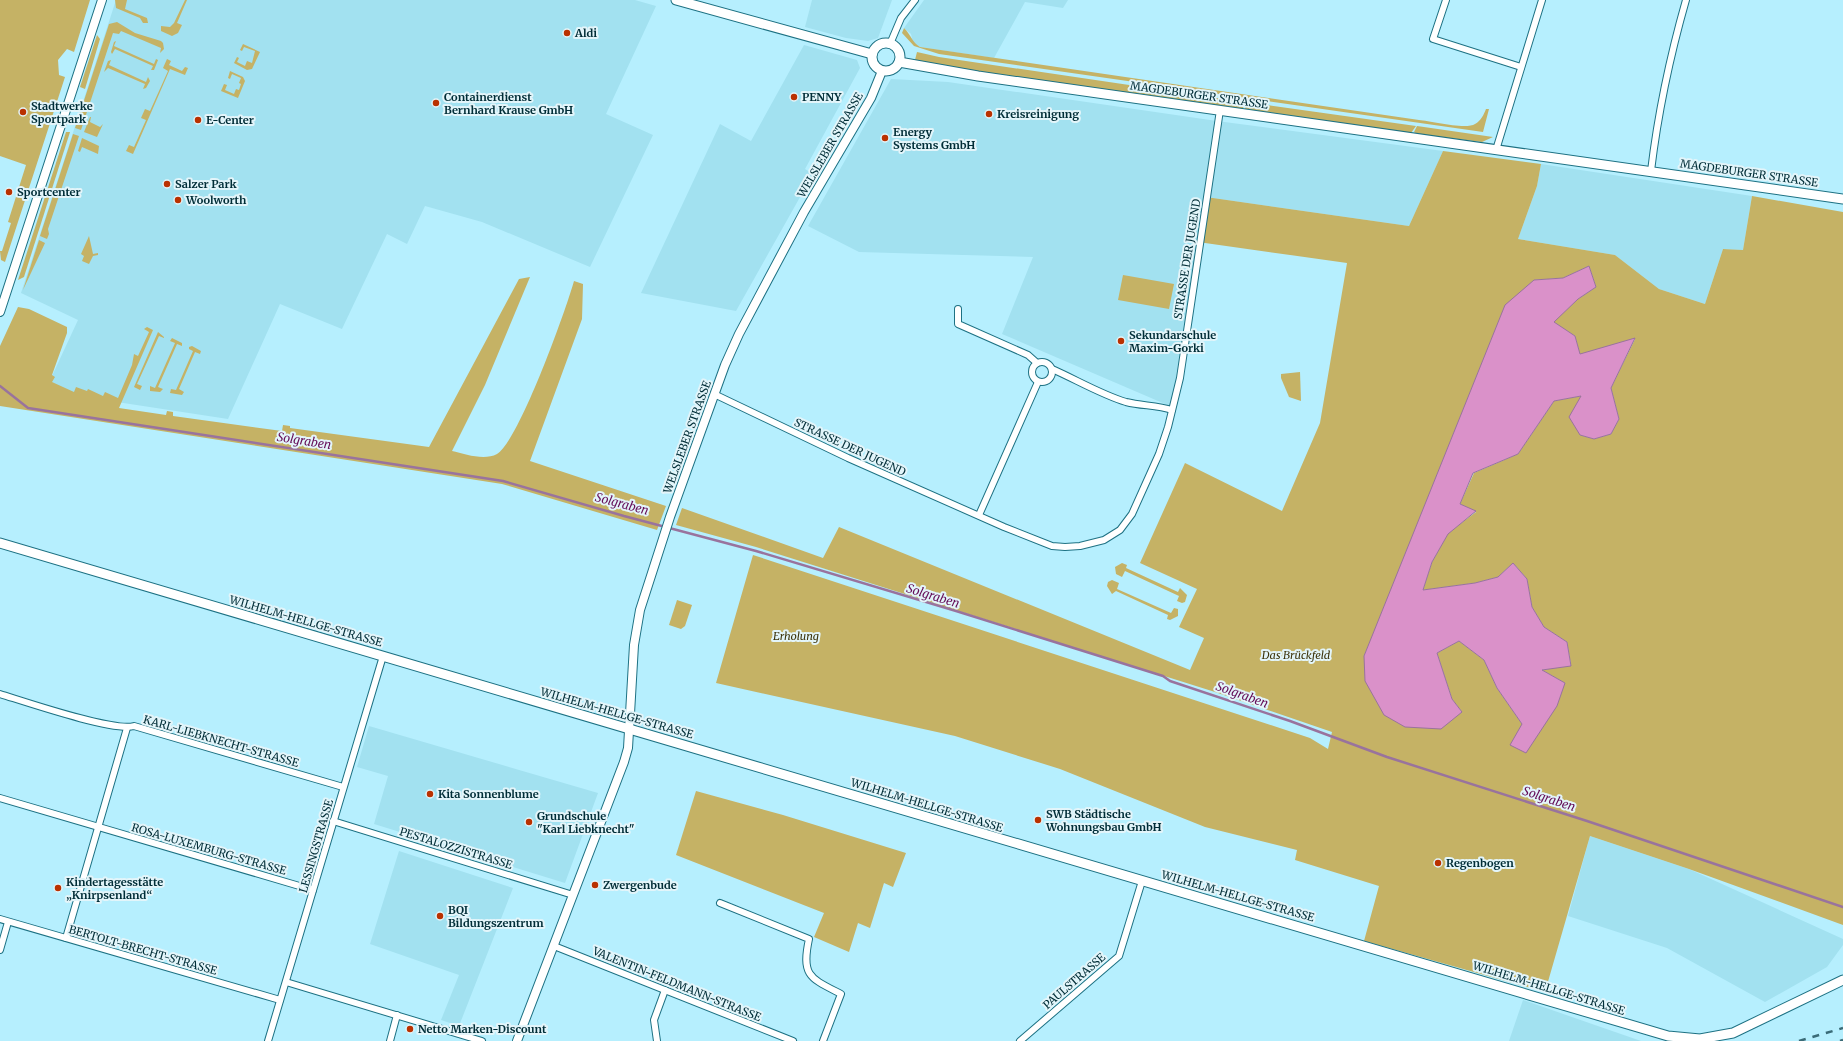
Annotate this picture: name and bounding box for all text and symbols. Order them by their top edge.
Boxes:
place label: Aldi [574,26,597,40]
marker: Aldi [562,28,572,38]
street label: MAGDEBURGER STRASSE [1129,78,1269,112]
place label: Containerdienst Bernhard Krause GmbH [444,90,573,117]
street label: WELSLEBER STRASSE [794,90,866,201]
place label: PENNY [802,90,842,104]
marker: PENNY [789,92,799,102]
marker: Containerdienst Bernhard Krause GmbH [431,98,441,108]
place label: Stadtwerke Sportpark [31,99,93,126]
marker: Stadtwerke Sportpark [18,107,28,117]
place label: Kreisreinigung [997,107,1079,121]
marker: Kreisreinigung [984,109,994,119]
place label: E-Center [206,113,254,127]
marker: E-Center [193,115,203,125]
place label: Energy Systems GmbH [893,125,975,152]
marker: Energy Systems GmbH [880,133,890,143]
street label: MAGDEBURGER STRASSE [1679,156,1819,190]
place label: Salzer Park [175,177,237,191]
marker: Salzer Park [162,179,172,189]
place label: Sportcenter [17,185,81,199]
marker: Sportcenter [4,187,14,197]
place label: Woolworth [185,193,247,207]
marker: Woolworth [173,195,183,205]
street label: STRASSE DER JUGEND [1171,198,1203,320]
place label: Sekundarschule Maxim-Gorki [1129,328,1216,355]
marker: Sekundarschule Maxim-Gorki [1116,336,1126,346]
street label: WELSLEBER STRASSE [660,379,714,496]
street label: STRASSE DER JUGEND [792,415,908,479]
water label: Solgraben [276,429,332,452]
water label: Solgraben [594,489,650,518]
water label: Solgraben [905,580,961,611]
street label: WILHELM-HELLGE-STRASSE [227,592,384,650]
park label: Erholung [773,629,819,643]
park label: Das Brückfeld [1261,648,1331,662]
water label: Solgraben [1214,678,1270,711]
street label: WILHELM-HELLGE-STRASSE [538,684,695,742]
street label: KARL-LIEBKNECHT-STRASSE [142,712,300,770]
street label: WILHELM-HELLGE-STRASSE [848,775,1005,835]
water label: Solgraben [1521,783,1577,814]
place label: Kita Sonnenblume [438,787,539,801]
marker: Kita Sonnenblume [425,789,435,799]
street label: LESSINGSTRASSE [296,798,336,894]
place label: SWB Städtische Wohnungsbau GmbH [1045,807,1162,834]
place label: Grundschule "Karl Liebknecht" [537,809,635,836]
marker: SWB Städtische Wohnungsbau GmbH [1033,815,1043,825]
marker: Grundschule "Karl Liebknecht" [524,817,534,827]
street label: ROSA-LUXEMBURG-STRASSE [130,820,288,878]
street label: PESTALOZZISTRASSE [398,824,514,872]
place label: Regenbogen [1446,856,1514,870]
marker: Regenbogen [1433,858,1443,868]
street label: WILHELM-HELLGE-STRASSE [1159,867,1316,925]
place label: Kindertagesstätte „Knirpsenland“ [66,875,163,902]
place label: Zwergenbude [603,878,677,892]
marker: Zwergenbude [590,880,600,890]
marker: Kindertagesstätte „Knirpsenland“ [53,883,63,893]
place label: BQI Bildungszentrum [448,903,544,930]
marker: BQI Bildungszentrum [435,911,445,921]
street label: BERTOLT-BRECHT-STRASSE [67,922,219,978]
street label: VALENTIN-FELDMANN-STRASSE [590,943,763,1024]
street label: PAULSTRASSE [1040,950,1108,1012]
street label: WILHELM-HELLGE-STRASSE [1470,958,1627,1018]
place label: Netto Marken-Discount [418,1022,547,1036]
marker: Netto Marken-Discount [405,1024,415,1034]

